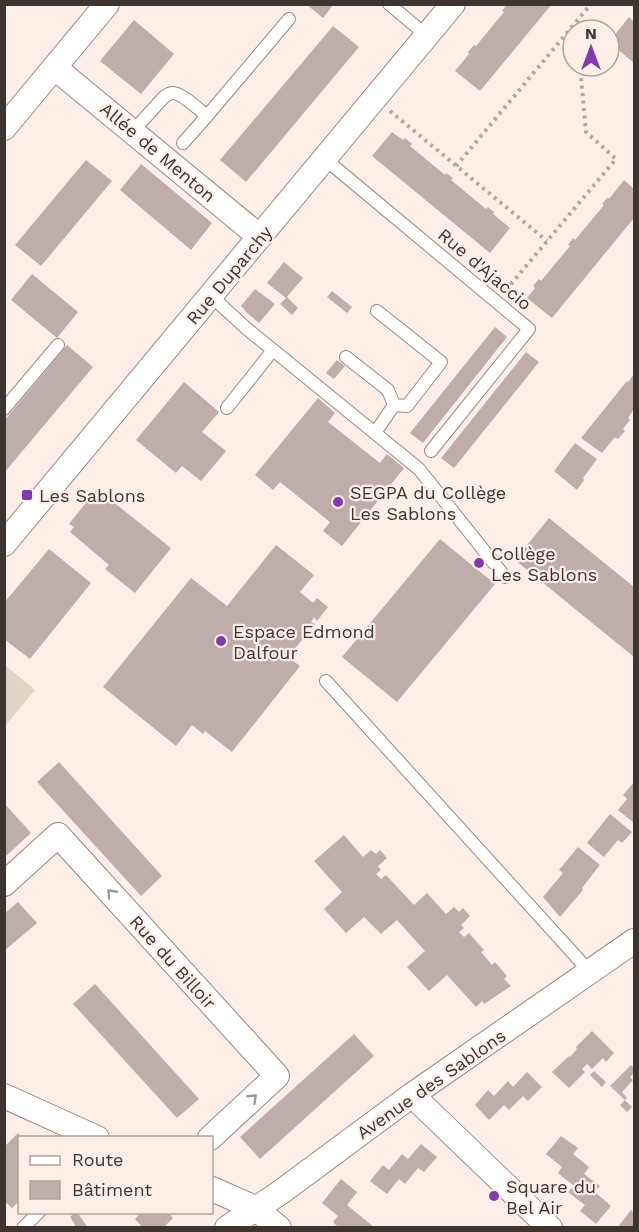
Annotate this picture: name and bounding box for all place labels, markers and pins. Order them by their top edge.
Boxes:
place label: SEGPA du Collège Les Sablons [350,482,506,524]
place label: Les Sablons [39,485,145,506]
marker: Les Sablons [20,488,34,502]
marker: SEGPA du Collège Les Sablons [331,495,345,509]
place label: Collège Les Sablons [491,543,597,585]
marker: Collège Les Sablons [472,556,486,570]
place label: Espace Edmond Dalfour [233,621,375,663]
marker: Espace Edmond Dalfour [214,634,228,648]
place label: Square du Bel Air [506,1176,596,1218]
marker: Square du Bel Air [487,1189,501,1203]

